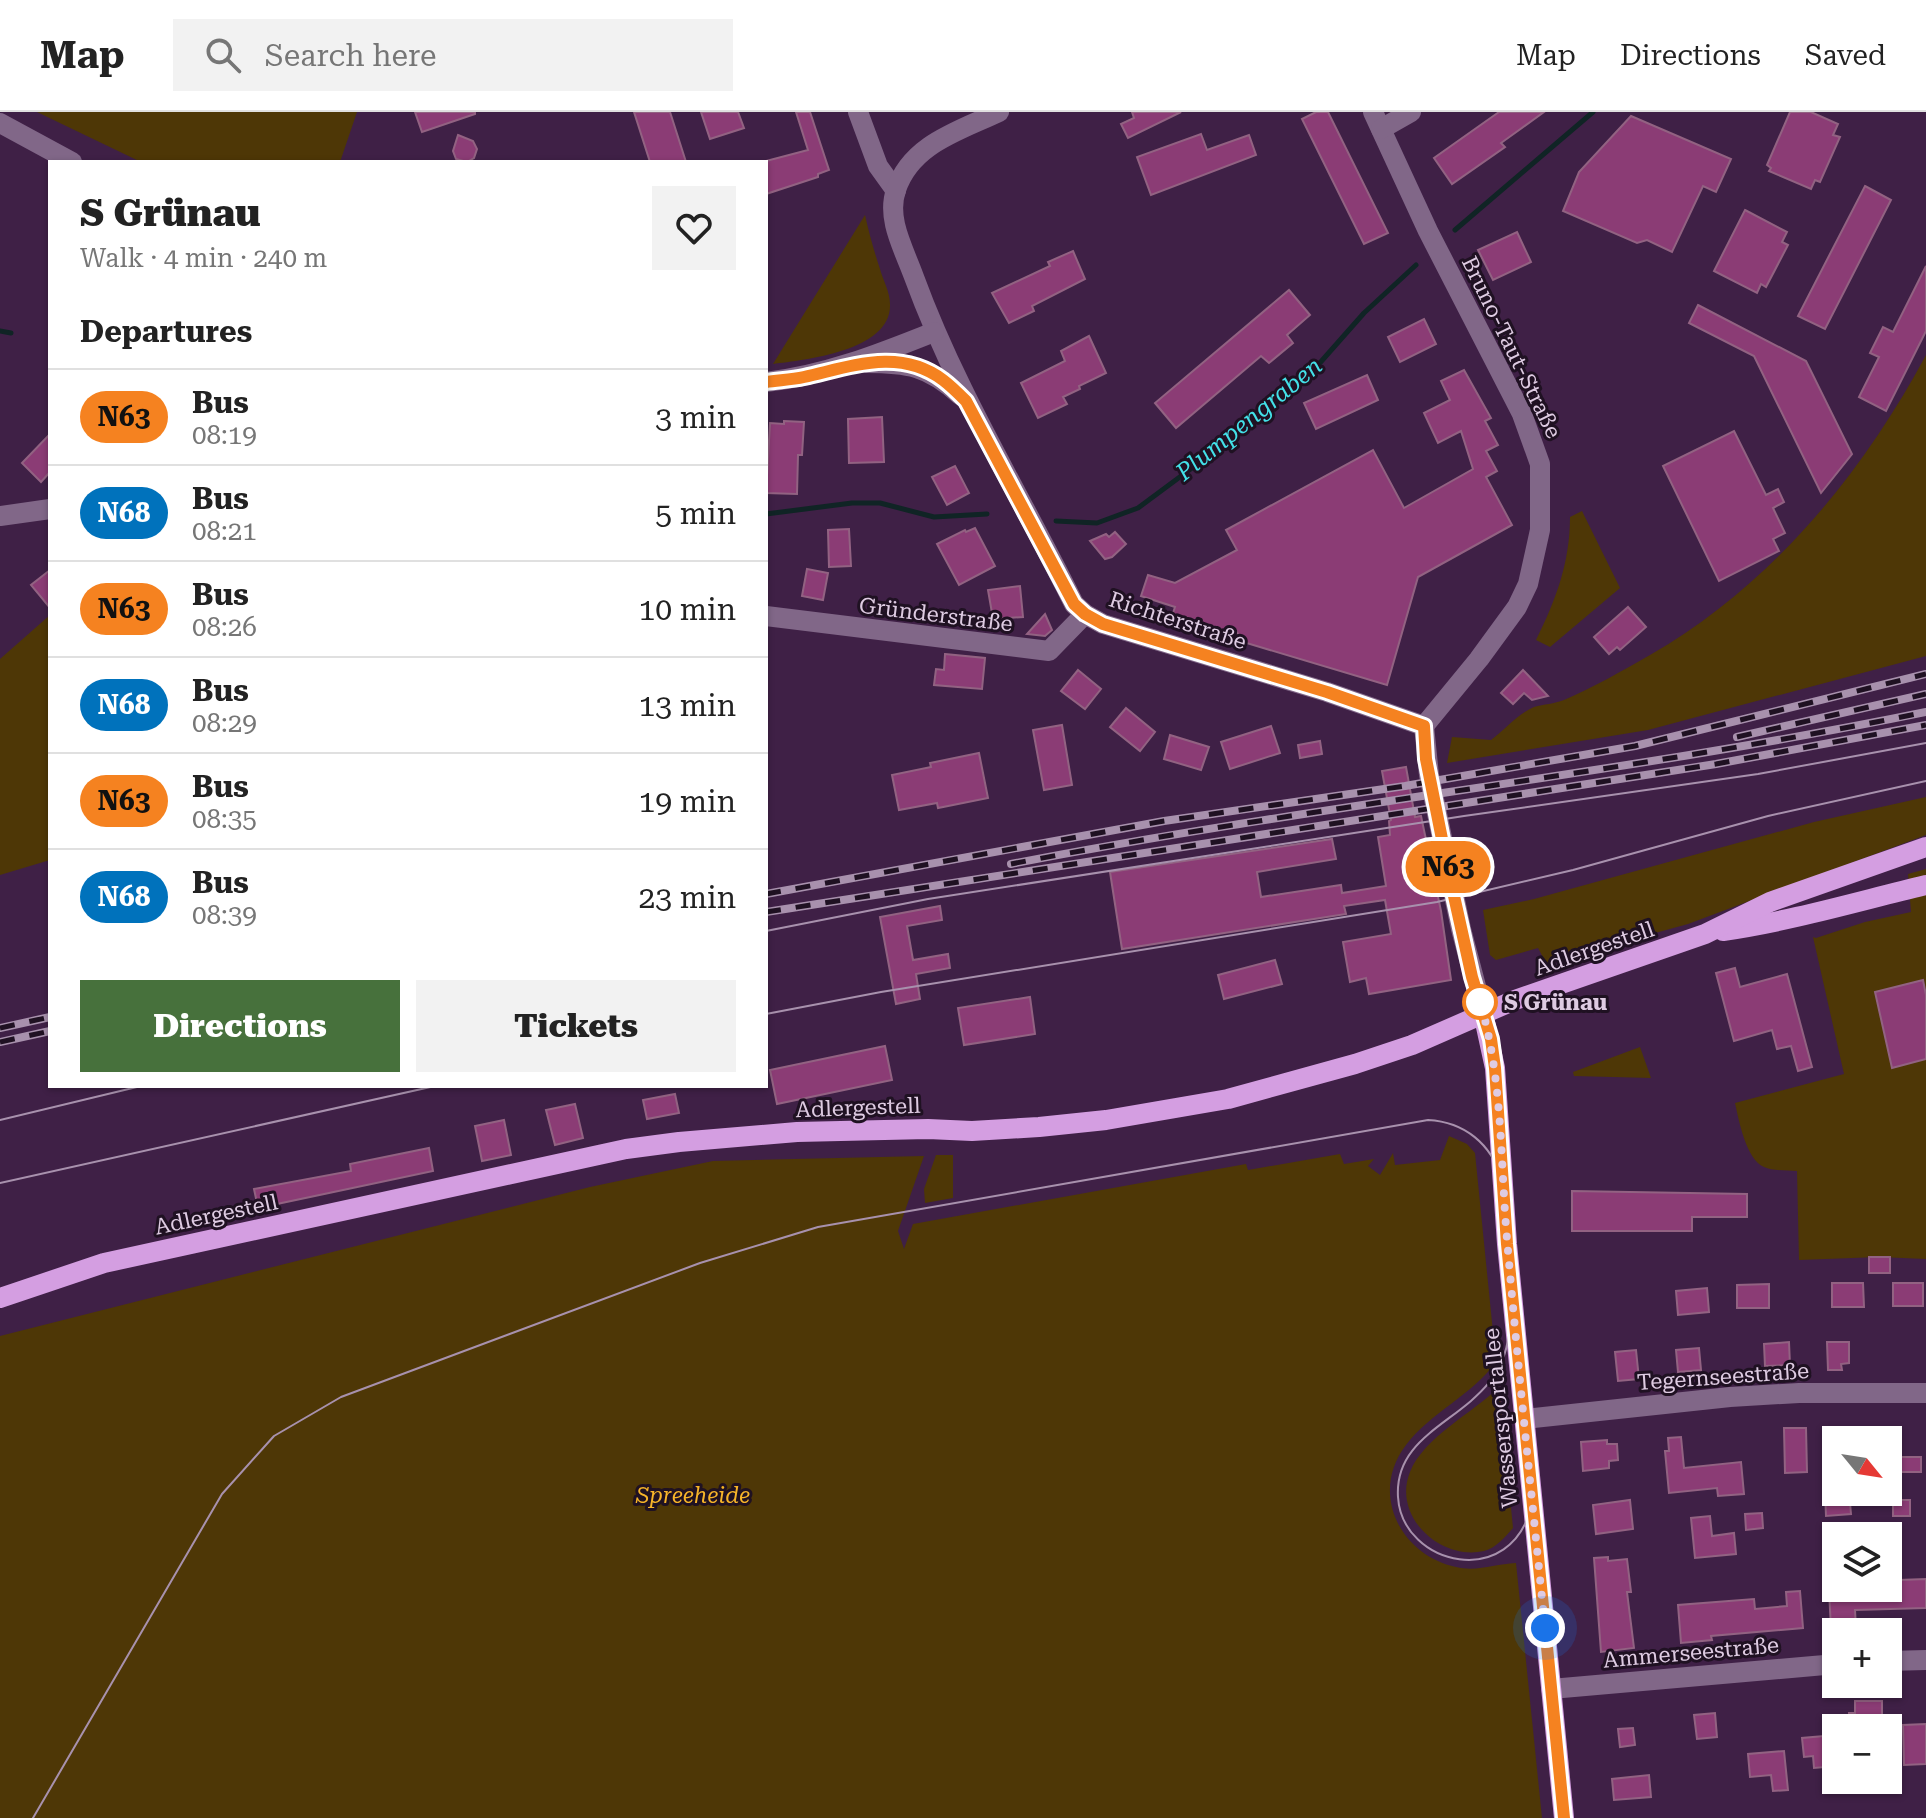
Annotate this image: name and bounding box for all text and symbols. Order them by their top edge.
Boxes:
search box [173,19,733,91]
text: Map [40,33,125,77]
icon: search [201,33,245,77]
text: Search here [265,38,437,73]
text: Map [1516,39,1576,72]
text: Directions [1620,39,1761,72]
text: Saved [1805,39,1886,72]
button: heart [652,186,736,270]
text: S Grünau [80,191,261,235]
text: Walk · 4 min · 240 m [80,243,327,273]
street label: Bruno-Taut-Straße [1457,252,1566,442]
text: Departures [80,314,252,349]
water label: Plumpengraben [1170,352,1328,487]
text: Bus [192,385,249,420]
text: N63 [98,400,150,433]
text: 3 min [655,400,736,435]
text: 08:19 [192,420,257,450]
text: Bus [192,481,249,516]
text: N68 [98,496,150,529]
text: 5 min [655,496,736,531]
text: 08:21 [192,516,257,546]
text: Bus [192,577,249,612]
street label: Richterstraße [1106,586,1250,654]
text: N63 [98,592,150,625]
text: 10 min [639,592,736,627]
street label: Gründerstraße [858,593,1014,636]
text: 08:26 [192,612,257,642]
text: Bus [192,673,249,708]
text: N68 [98,688,150,721]
text: 13 min [639,688,736,723]
text: 08:29 [192,708,257,738]
text: Bus [192,769,249,804]
text: N63 [98,784,150,817]
text: 19 min [639,784,736,819]
text: 08:35 [192,804,257,834]
line badge: N63 [1402,841,1494,893]
text: N63 [1422,850,1474,883]
text: Bus [192,865,249,900]
text: N68 [98,880,150,913]
text: 23 min [639,880,736,915]
text: 08:39 [192,900,257,930]
street label: Adlergestell [1531,916,1658,981]
button: Directions [80,980,400,1072]
button: Tickets [416,980,736,1072]
marker: S Grünau [1463,985,1497,1019]
place label: S Grünau [1504,990,1608,1015]
street label: Adlergestell [795,1093,921,1122]
street label: Adlergestell [152,1189,280,1240]
street label: Wassersportallee [1479,1327,1522,1509]
street label: Tegernseestraße [1636,1358,1810,1395]
north arrow [1822,1426,1902,1506]
map controls [1822,1426,1902,1794]
park label: Spreeheide [635,1483,750,1508]
button: layers [1822,1522,1902,1602]
your location [1525,1608,1565,1648]
button: + [1822,1618,1902,1698]
street label: Ammerseestraße [1602,1632,1780,1673]
button: − [1822,1714,1902,1794]

